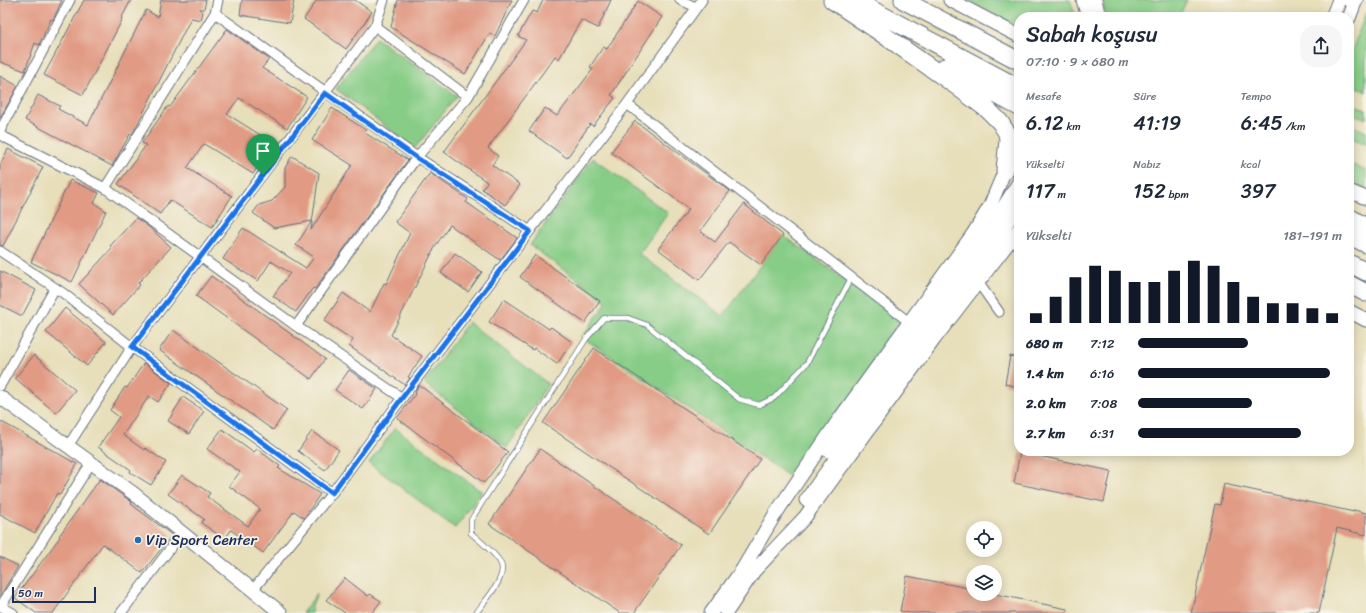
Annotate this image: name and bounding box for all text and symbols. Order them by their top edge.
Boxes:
text: Sabah koşusu [1026,15,1158,54]
button: share [1300,25,1342,67]
text: 07:10 · 9 × 680 m [1026,50,1128,73]
text: Mesafe [1026,87,1061,106]
text: Süre [1133,87,1156,106]
text: Tempo [1241,87,1271,106]
text: 6.12 [1026,106,1064,141]
text: 41:19 [1133,106,1181,141]
text: 6:45 [1241,106,1283,141]
text: km [1064,117,1081,136]
text: /km [1283,117,1305,136]
pin [246,134,280,175]
icon: arrive [252,140,274,162]
text: Yükselti [1026,155,1064,174]
text: Nabız [1133,155,1161,174]
text: kcal [1241,155,1261,174]
text: 117 [1026,174,1055,209]
text: 152 [1133,174,1166,209]
text: 397 [1241,174,1275,209]
text: m [1055,185,1066,204]
text: bpm [1166,185,1189,204]
text: Yükselti [1026,224,1071,247]
text: 181–191 m [1283,224,1342,247]
text: 680 m [1026,332,1063,355]
text: 7:12 [1090,332,1114,355]
text: 1.4 km [1026,362,1064,385]
text: 6:16 [1090,362,1114,385]
text: 2.0 km [1026,392,1066,415]
text: 7:08 [1090,392,1117,415]
text: 2.7 km [1026,422,1065,445]
text: 6:31 [1090,422,1114,445]
map controls [966,521,1002,601]
button: locate [966,521,1002,557]
place label: Vip Sport Center [146,527,257,553]
marker: Vip Sport Center [133,535,143,545]
button: layers [966,565,1002,601]
text: 50 m [18,584,43,603]
scale bar [12,585,96,604]

